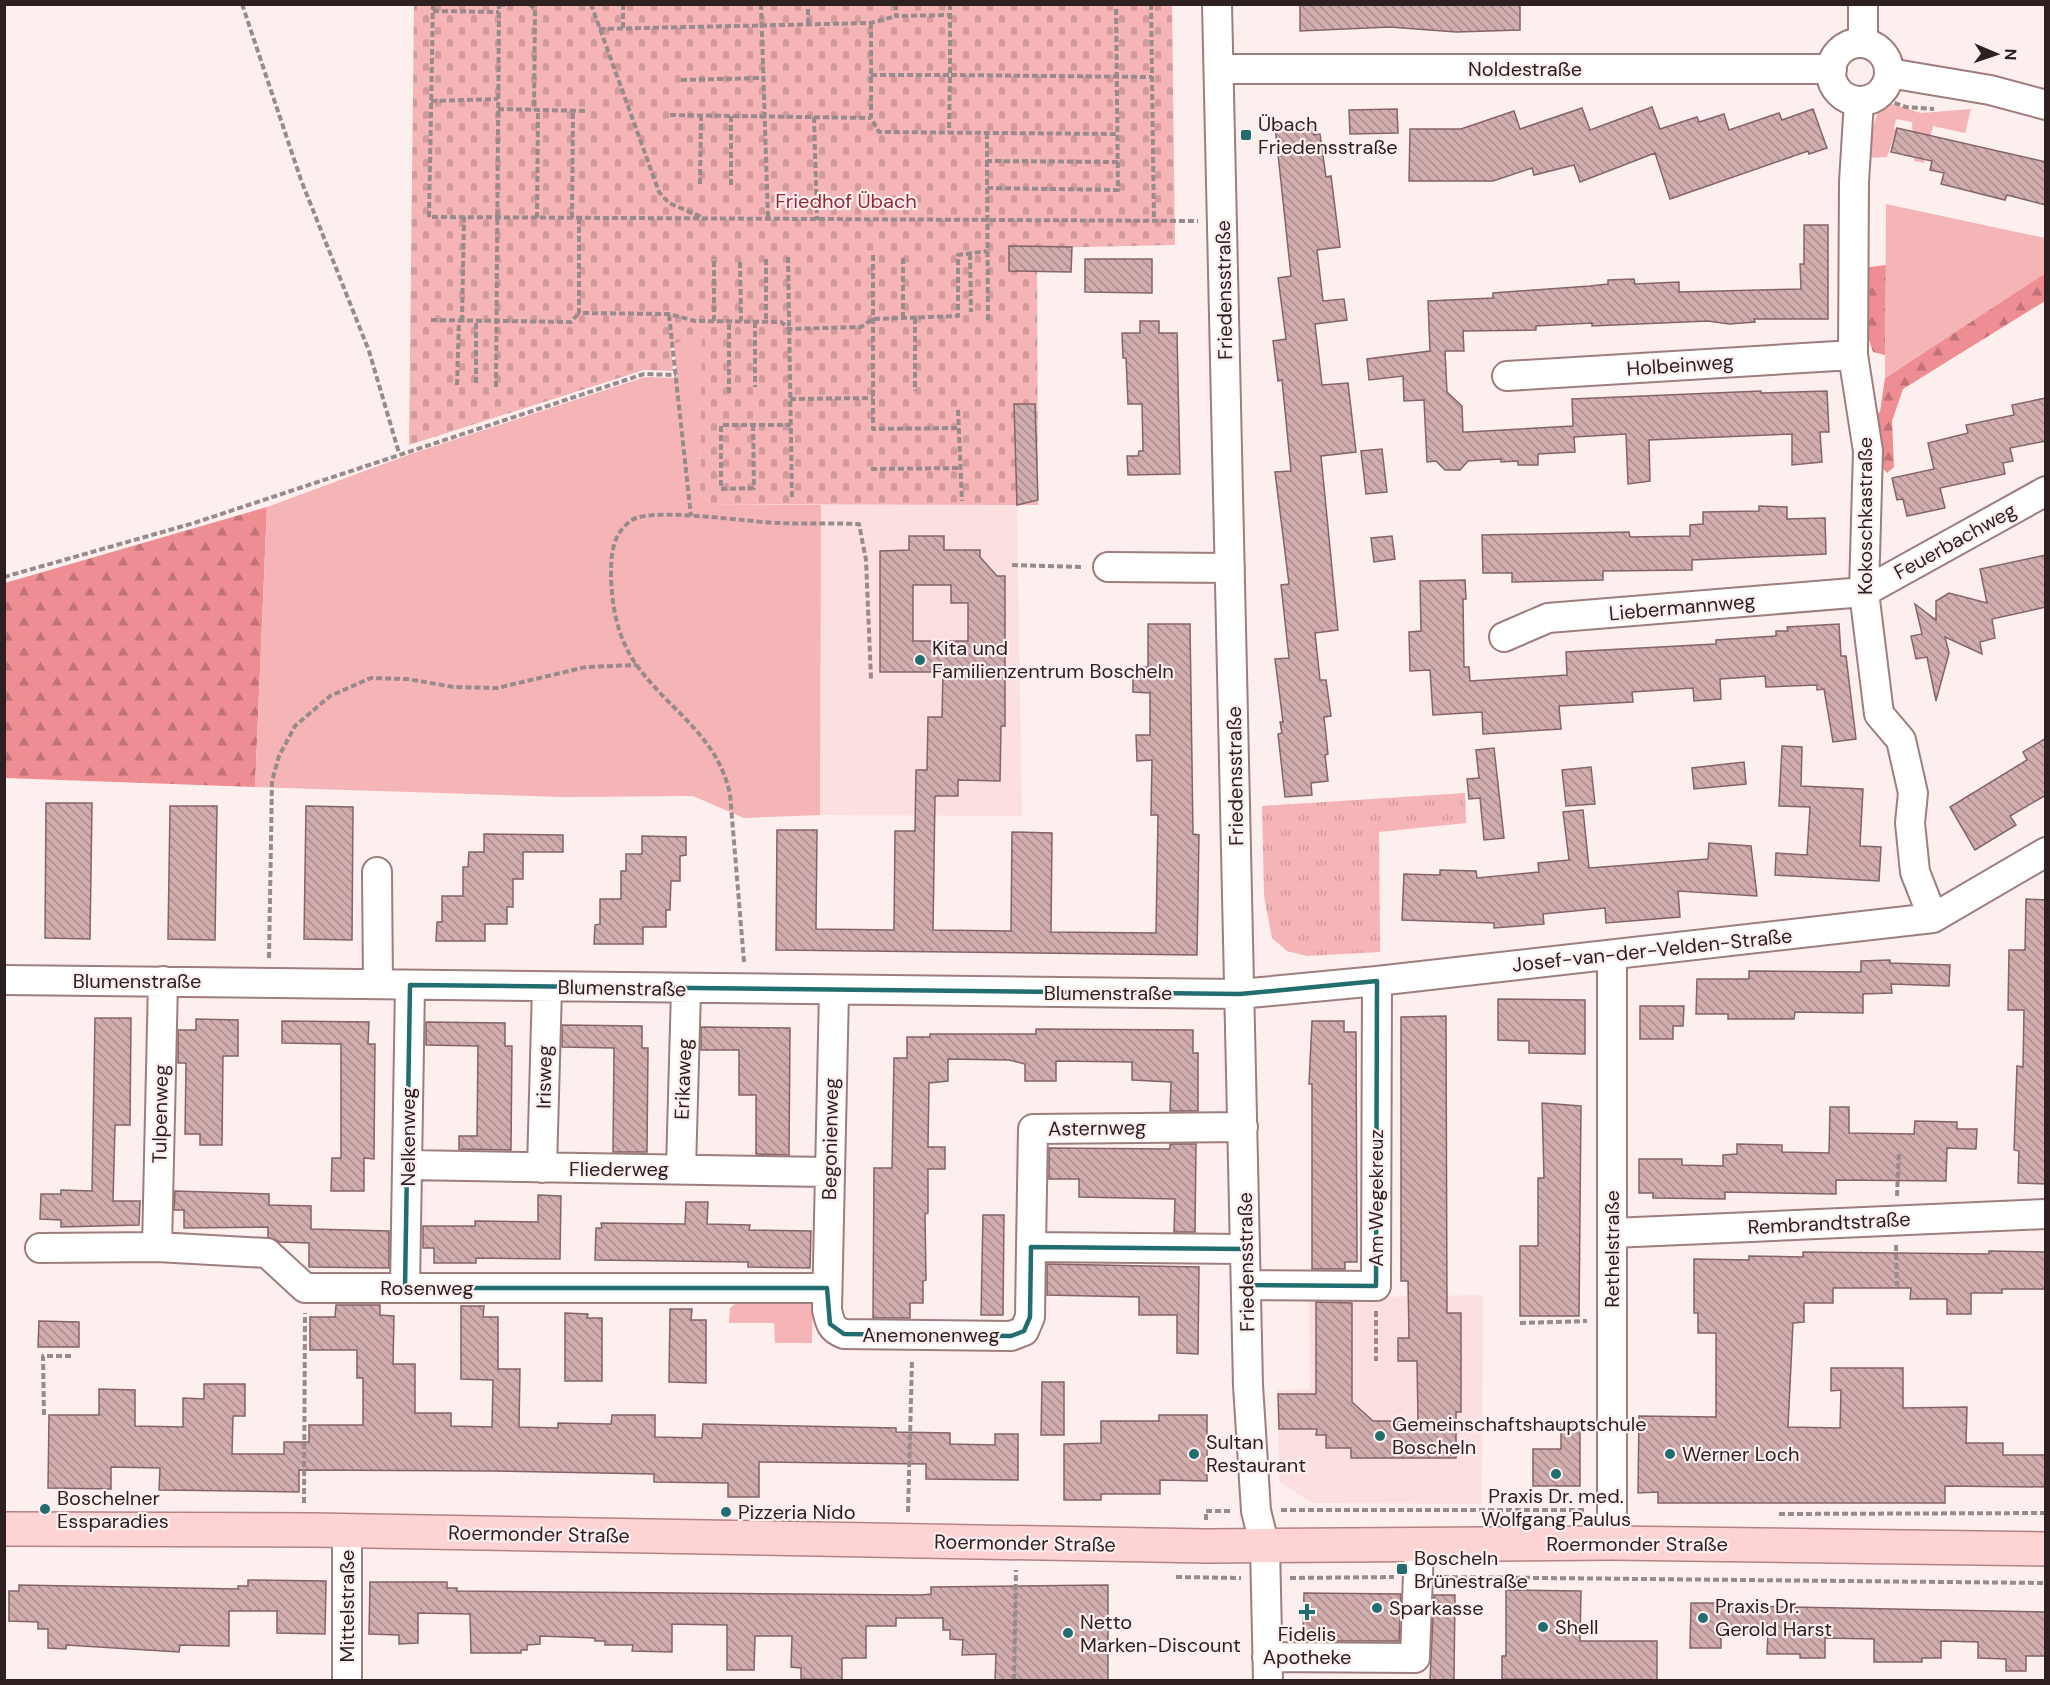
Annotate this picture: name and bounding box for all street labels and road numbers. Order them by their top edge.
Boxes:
street label: Noldestraße [1468,56,1582,82]
street label: Friedensstraße [1210,220,1238,360]
street label: Holbeinweg [1625,348,1735,382]
street label: Kokoschkastraße [1852,437,1878,595]
street label: Feuerbachweg [1889,497,2021,585]
street label: Liebermannweg [1608,588,1756,626]
street label: Friedensstraße [1221,706,1249,846]
street label: Josef-van-der-Velden-Straße [1511,922,1793,978]
street label: Blumenstraße [73,968,201,994]
street label: Blumenstraße [557,974,687,1002]
street label: Blumenstraße [1044,980,1172,1006]
street label: Erikaweg [669,1038,697,1120]
street label: Irisweg [530,1045,558,1109]
street label: Tulpenweg [146,1064,174,1164]
street label: Begonienweg [816,1078,844,1200]
street label: Nelkenweg [395,1087,421,1187]
street label: Asternweg [1048,1114,1146,1142]
street label: Am Wegekreuz [1363,1129,1389,1267]
street label: Fliederweg [569,1156,669,1182]
street label: Rethelstraße [1599,1190,1625,1308]
street label: Friedensstraße [1232,1192,1260,1332]
street label: Rembrandtstraße [1747,1206,1911,1240]
street label: Rosenweg [380,1275,474,1301]
street label: Anemonenweg [862,1322,1000,1348]
street label: Roermonder Straße [448,1519,630,1549]
street label: Roermonder Straße [934,1528,1116,1558]
street label: Roermonder Straße [1546,1531,1728,1557]
street label: Mittelstraße [334,1550,360,1662]

